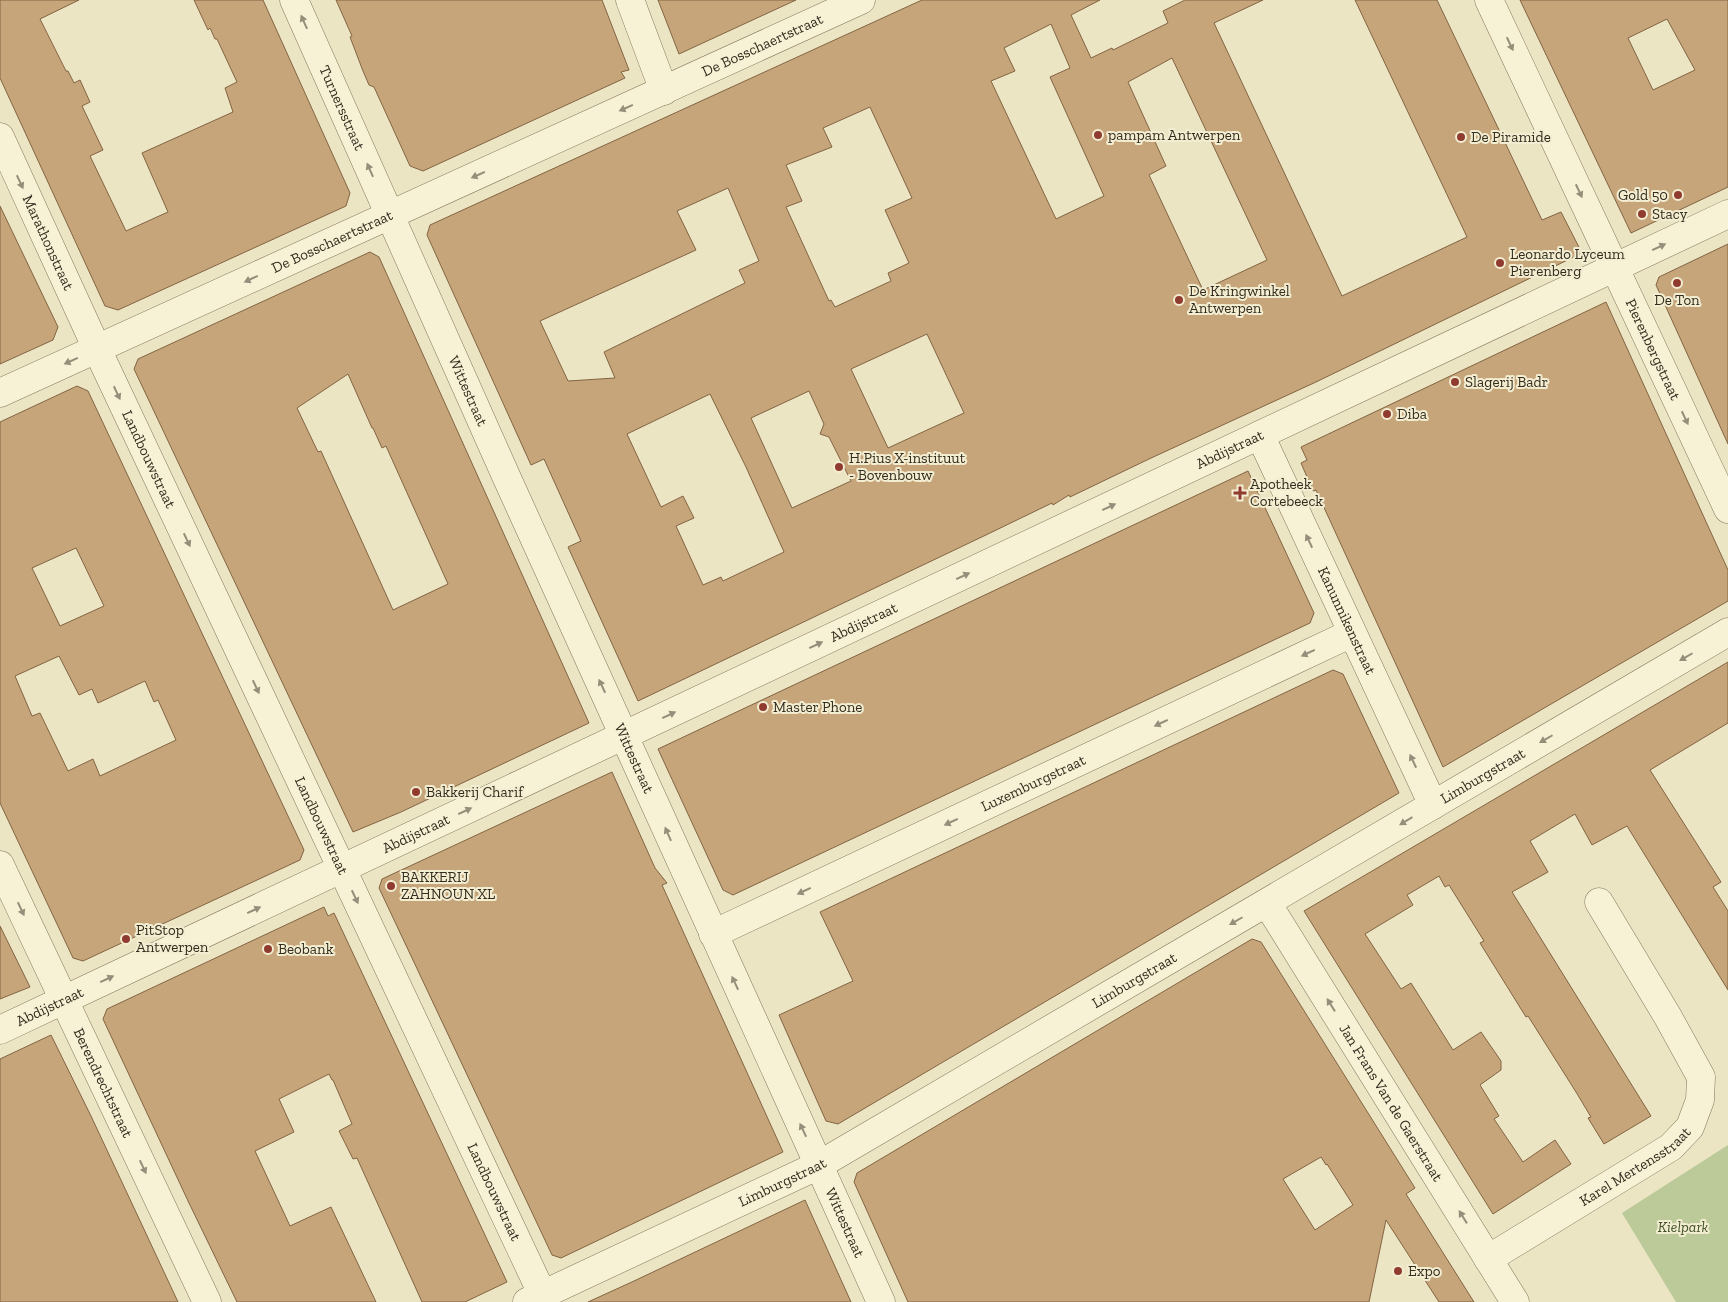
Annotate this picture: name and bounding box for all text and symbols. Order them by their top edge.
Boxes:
street label: De Bosschaertstraat [699,9,826,80]
one-way arrow [299,15,307,29]
one-way arrow [1506,37,1514,51]
street label: Turnersstraat [315,62,369,153]
one-way arrow [619,105,633,113]
place label: pampam Antwerpen [1108,126,1241,144]
place label: De Piramide [1471,128,1551,146]
marker: pampam Antwerpen [1092,129,1104,141]
marker: De Piramide [1455,131,1467,143]
one-way arrow [366,163,374,177]
one-way arrow [471,172,485,180]
one-way arrow [16,174,25,189]
one-way arrow [1575,184,1583,198]
place label: Gold 50 [1618,186,1668,204]
marker: Gold 50 [1672,189,1684,201]
street label: Marathonstraat [19,192,78,293]
place label: Stacy [1652,205,1688,223]
street label: De Bosschaertstraat [269,206,396,277]
marker: Stacy [1636,208,1648,220]
one-way arrow [1652,242,1666,250]
place label: Leonardo Lyceum Pierenberg [1510,245,1625,280]
marker: Leonardo Lyceum Pierenberg [1494,257,1506,269]
one-way arrow [244,275,258,283]
marker: De Ton [1671,277,1683,289]
place label: De Kringwinkel Antwerpen [1189,282,1290,317]
place label: De Ton [1654,291,1700,309]
marker: De Kringwinkel Antwerpen [1173,294,1185,306]
street label: Pierenbergstraat [1622,296,1685,403]
street label: Wittestraat [445,353,492,429]
one-way arrow [64,357,78,365]
place label: Slagerij Badr [1465,373,1548,391]
marker: Slagerij Badr [1449,376,1461,388]
one-way arrow [114,386,122,400]
place label: Diba [1397,405,1427,423]
street label: Landbouwstraat [118,407,180,511]
marker: Diba [1381,408,1393,420]
one-way arrow [1682,411,1690,425]
street label: Abdijstraat [1193,425,1267,473]
place label: H.Pius X-instituut - Bovenbouw [849,449,966,484]
marker: H.Pius X-instituut - Bovenbouw [833,461,845,473]
place label: Apotheek Cortebeeck [1250,475,1323,510]
marker: Apotheek Cortebeeck [1234,487,1246,499]
one-way arrow [1102,502,1117,511]
one-way arrow [183,533,191,547]
one-way arrow [1305,534,1313,548]
street label: Kanunnikenstraat [1314,564,1380,678]
one-way arrow [955,572,970,580]
street label: Abdijstraat [827,598,901,646]
one-way arrow [809,641,823,649]
one-way arrow [1301,650,1315,658]
one-way arrow [1679,652,1693,661]
one-way arrow [597,679,605,693]
one-way arrow [252,680,260,694]
place label: Master Phone [773,698,862,716]
marker: Master Phone [757,701,769,713]
one-way arrow [662,711,676,719]
one-way arrow [1154,719,1168,727]
street label: Wittestraat [610,720,658,796]
one-way arrow [1539,734,1552,743]
street label: Limburgstraat [1437,744,1529,808]
street label: Luxemburgstraat [978,751,1089,815]
one-way arrow [1408,754,1416,768]
street label: Landbouwstraat [291,774,352,878]
place label: Bakkerij Charif [426,783,524,801]
marker: Bakkerij Charif [410,786,422,798]
one-way arrow [458,806,472,814]
street label: Abdijstraat [379,810,453,857]
one-way arrow [1399,817,1412,826]
one-way arrow [944,818,958,826]
one-way arrow [664,827,672,841]
place label: BAKKERIJ ZAHNOUN XL [401,868,495,903]
marker: BAKKERIJ ZAHNOUN XL [385,880,397,892]
one-way arrow [797,888,811,896]
one-way arrow [351,890,359,904]
one-way arrow [17,902,25,916]
one-way arrow [247,905,261,913]
one-way arrow [1229,917,1242,926]
place label: PitStop Antwerpen [136,921,209,956]
marker: PitStop Antwerpen [120,933,132,945]
place label: Beobank [278,940,334,958]
marker: Beobank [262,943,274,955]
street label: Limburgstraat [1089,948,1180,1012]
one-way arrow [100,975,115,984]
one-way arrow [731,975,739,990]
street label: Abdijstraat [13,983,87,1030]
one-way arrow [1326,998,1335,1012]
street label: Jan Frans Van de Gaerstraat [1335,1021,1447,1185]
street label: Berendrechtstraat [70,1025,137,1141]
one-way arrow [799,1123,807,1137]
street label: Karel Mertensstraat [1576,1123,1695,1210]
street label: Landbouwstraat [463,1140,525,1244]
street label: Limburgstraat [736,1154,830,1211]
one-way arrow [139,1160,147,1174]
street label: Wittestraat [821,1185,869,1261]
one-way arrow [1458,1211,1467,1224]
park label: Kielpark [1658,1218,1709,1236]
place label: Expo [1408,1262,1441,1280]
marker: Expo [1392,1265,1404,1277]

